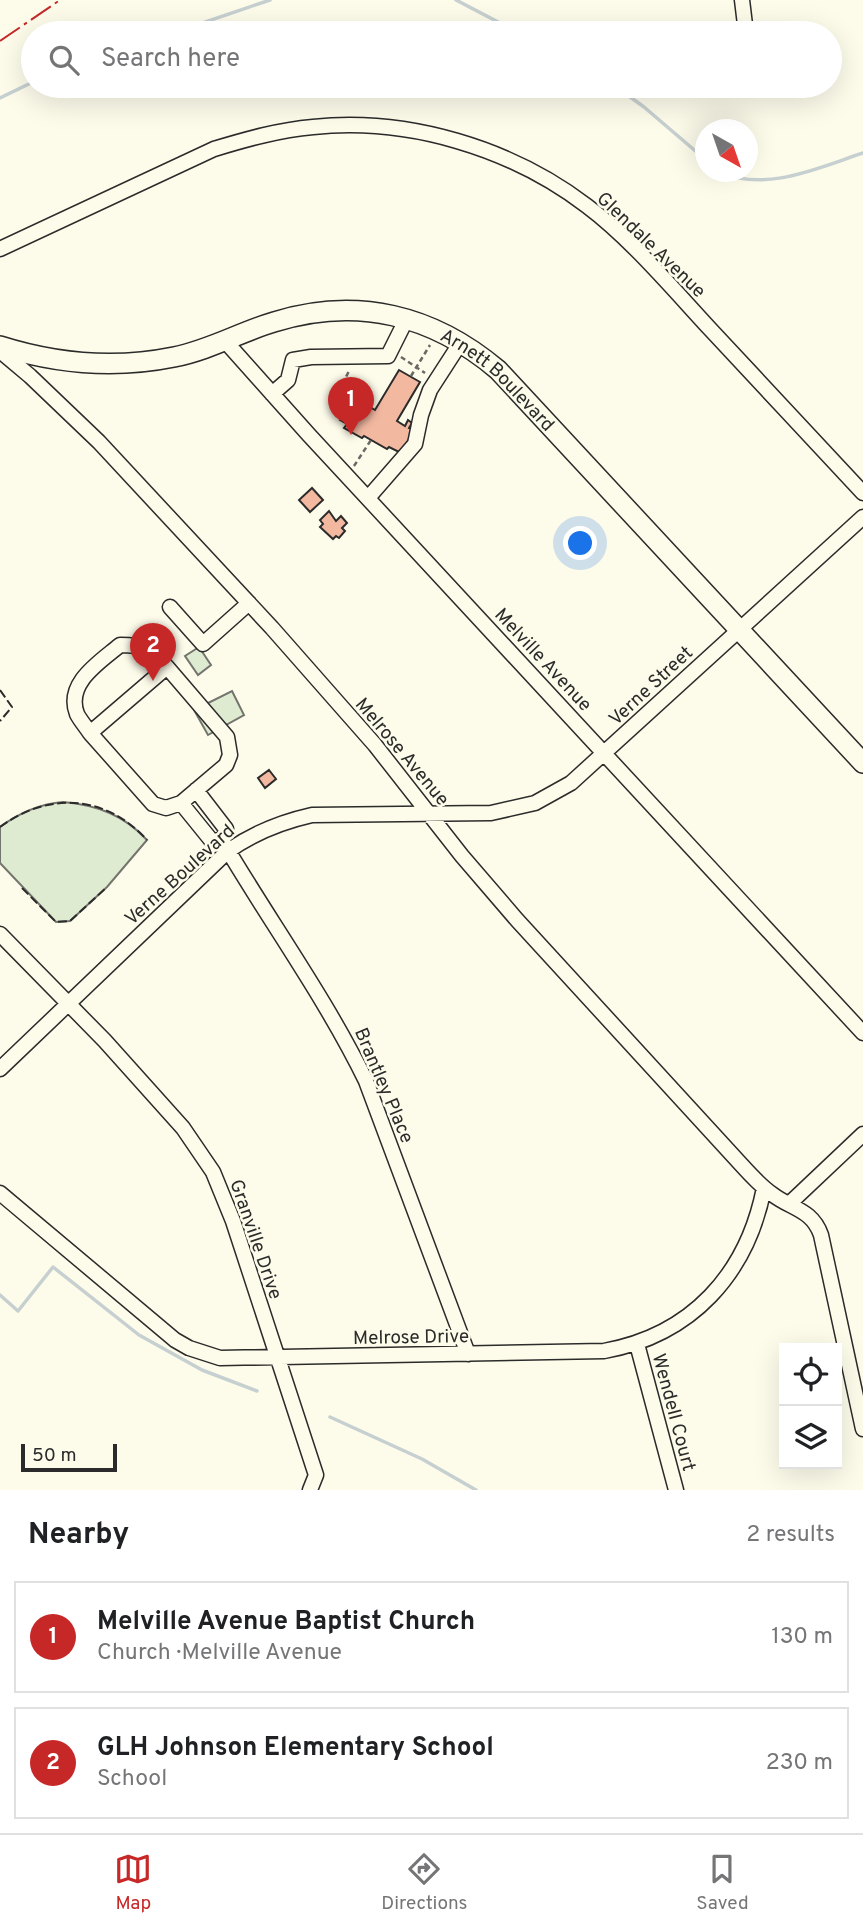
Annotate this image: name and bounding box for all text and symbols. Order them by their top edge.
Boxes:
search box [21,21,842,98]
icon: search [45,41,83,79]
text: Search here [101,43,240,76]
north arrow [695,119,758,182]
street label: Glendale Avenue [591,187,710,304]
street label: Arnett Boulevard [436,324,559,437]
pin: 1 [328,377,374,435]
your location [563,526,597,560]
street label: Melville Avenue [489,604,596,717]
pin: 2 [130,623,176,681]
street label: Verne Street [604,641,698,731]
street label: Melrose Avenue [349,693,454,811]
street label: Verne Boulevard [120,820,240,931]
street label: Brantley Place [348,1024,418,1147]
street label: Granville Drive [223,1177,287,1303]
street label: Melrose Drive [353,1325,469,1351]
map controls [779,1343,842,1469]
button: locate [779,1343,842,1406]
street label: Wendell Court [646,1351,700,1474]
button: layers [779,1406,842,1469]
scale bar [21,1441,117,1473]
text: 50 m [32,1444,77,1468]
text: Nearby [28,1517,129,1554]
text: 2 results [746,1521,835,1550]
text: Melville Avenue Baptist Church [97,1606,475,1639]
text: 1 [48,1623,58,1652]
text: 130 m [771,1623,833,1652]
text: Church · Melville Avenue [97,1639,342,1668]
text: GLH Johnson Elementary School [97,1732,494,1765]
text: 2 [46,1749,60,1778]
text: 230 m [766,1749,833,1778]
text: School [97,1765,167,1794]
tab: Map [114,1850,152,1916]
tab: Directions [381,1850,468,1916]
tab: Saved [696,1850,749,1916]

